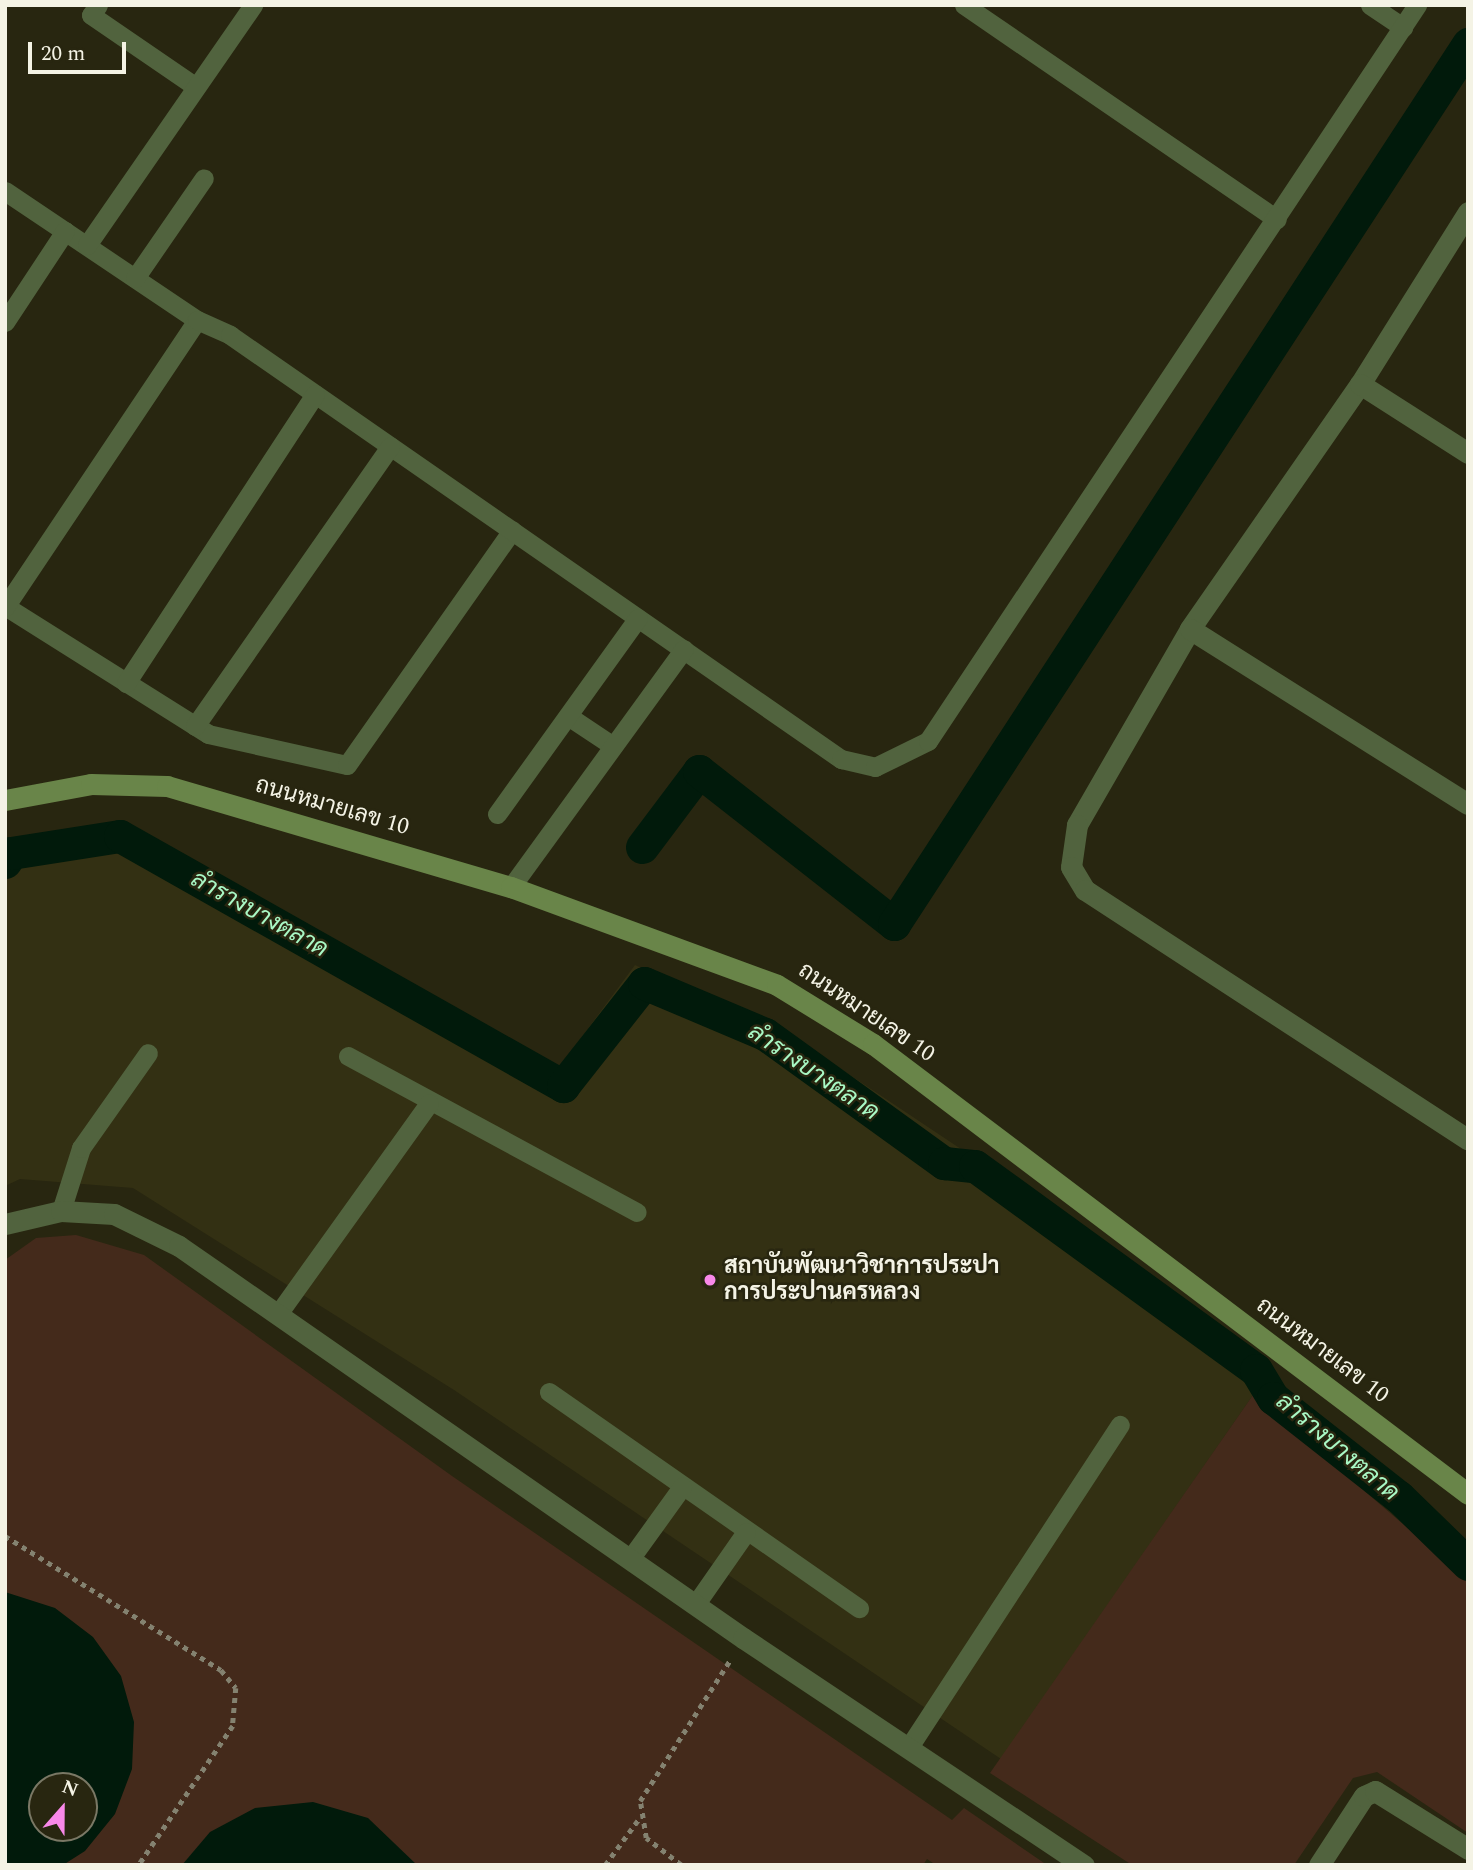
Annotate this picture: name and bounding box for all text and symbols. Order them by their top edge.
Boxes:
scale bar [32,28,130,72]
text: 20 m [41,38,85,70]
street label: ถนนหมายเลข 10 [252,772,412,842]
water label: ลำรางบางตลาด [186,866,332,964]
street label: ถนนหมายเลข 10 [793,957,939,1069]
water label: ลำรางบางตลาด [742,1019,884,1127]
place label: สถาบันพัฒนาวิชาการประปา การประปานครหลวง [724,1253,999,1307]
marker: สถาบันพัฒนาวิชาการประปา การประปานครหลวง [702,1272,718,1288]
street label: ถนนหมายเลข 10 [1250,1292,1394,1410]
water label: ลำรางบางตลาด [1270,1388,1404,1508]
north arrow [28,1772,98,1842]
text: N [58,1772,82,1805]

